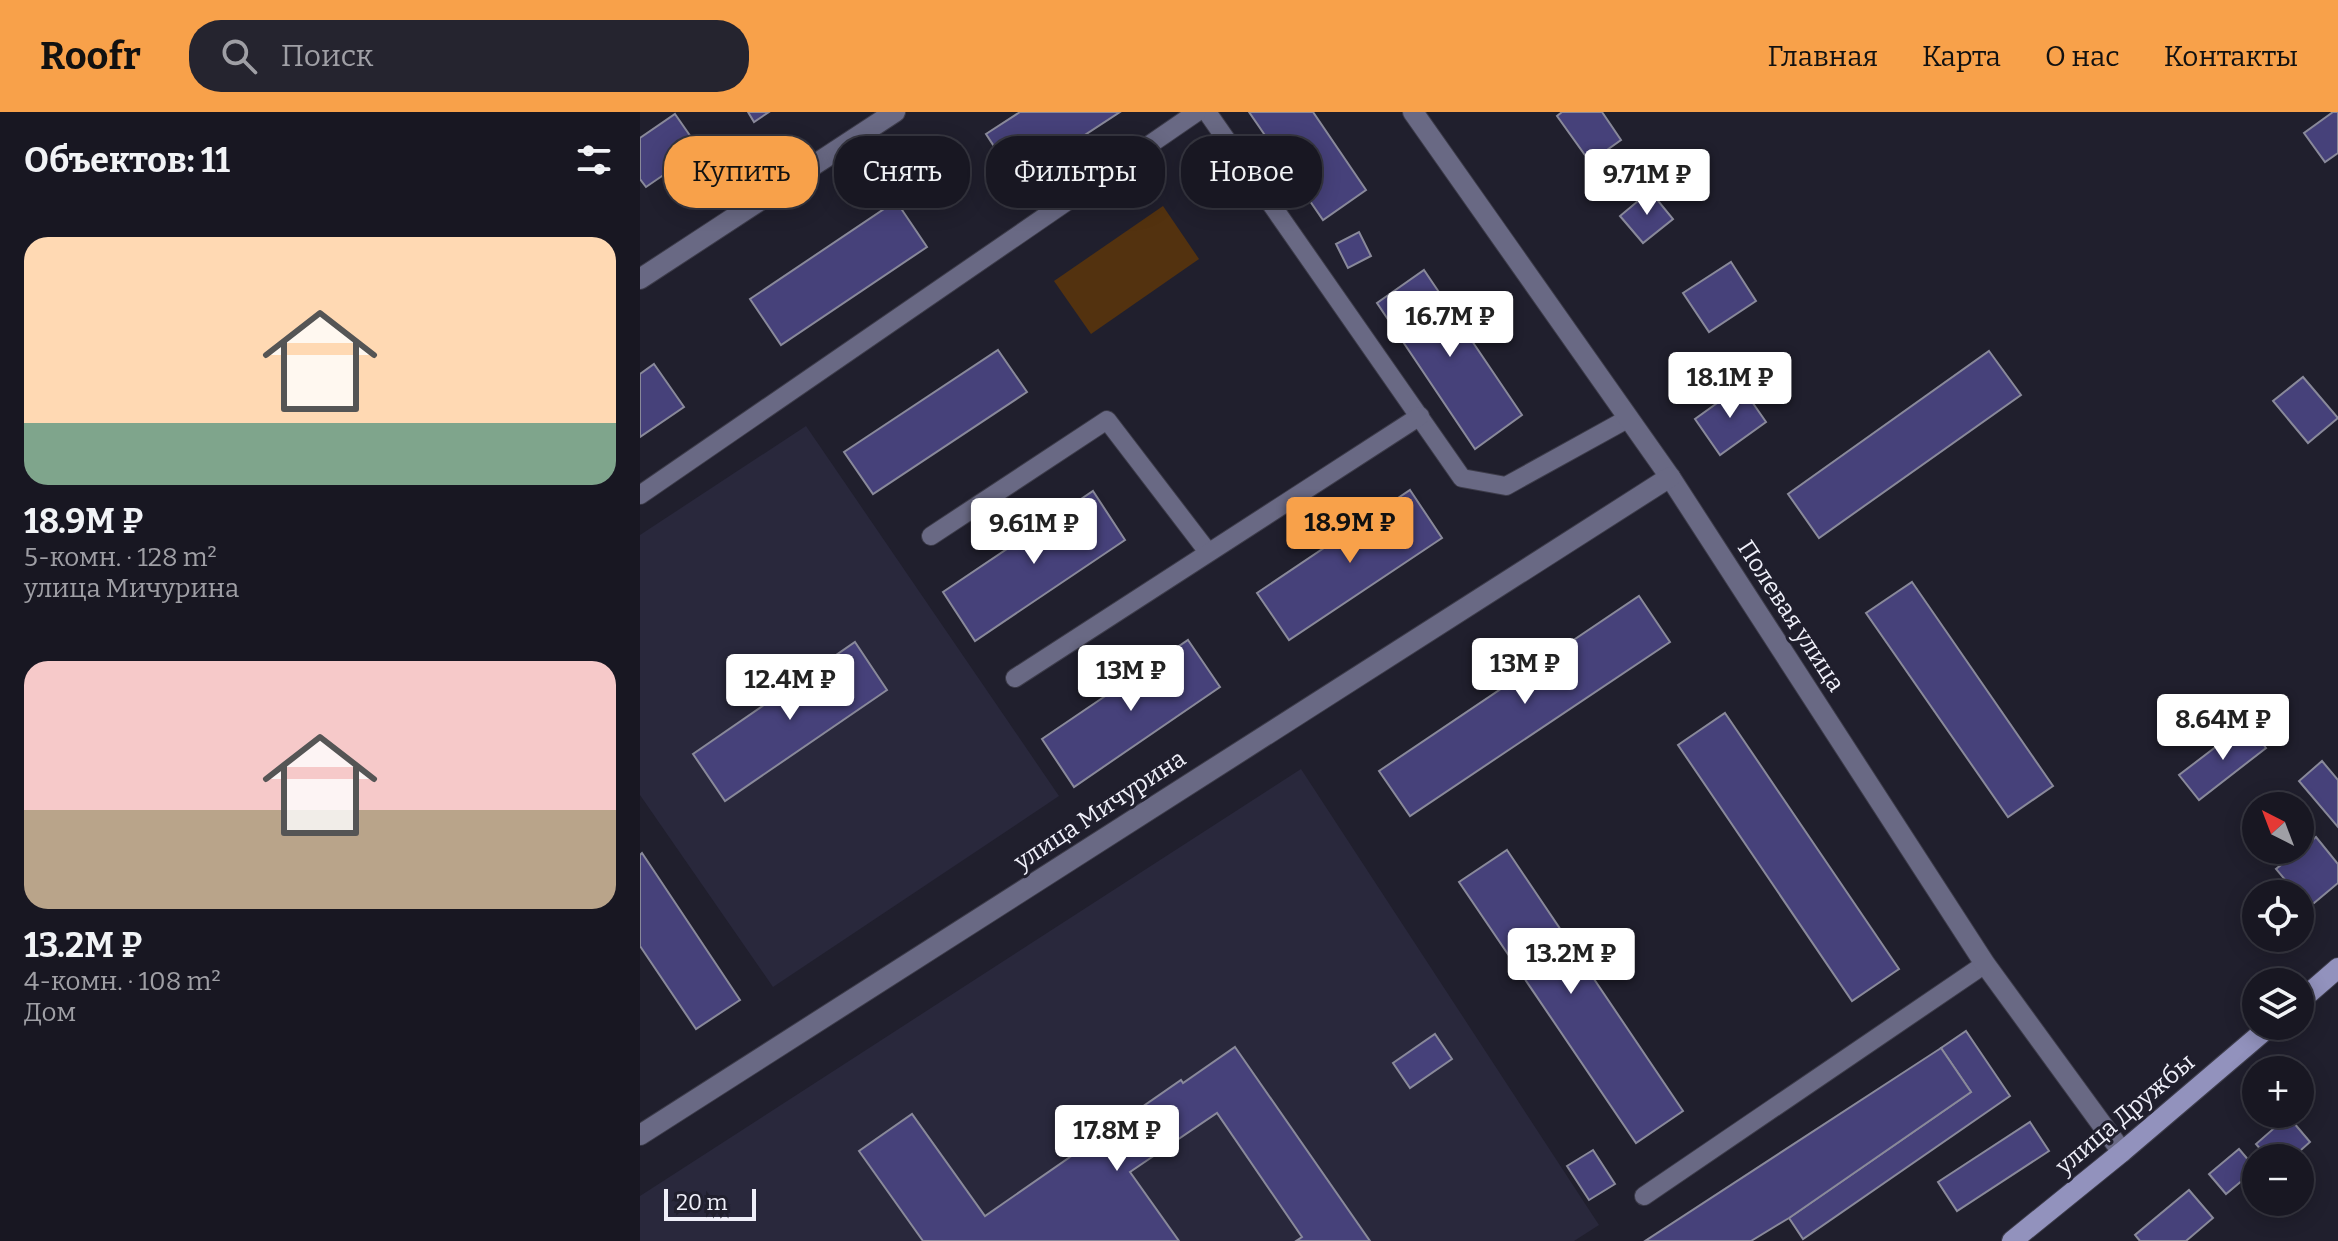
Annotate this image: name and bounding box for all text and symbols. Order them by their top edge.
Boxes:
search box [189,20,749,92]
text: Roofr [40,33,141,79]
icon: search [217,34,261,78]
text: Поиск [281,38,373,74]
text: Главная [1768,40,1878,73]
text: Карта [1922,40,2001,73]
text: О нас [2045,40,2120,73]
text: Контакты [2164,40,2298,73]
chip: Купить [664,136,818,208]
chip: Снять [834,136,970,208]
chip: Фильтры [986,136,1165,208]
chip: Новое [1181,136,1322,208]
icon: filters [572,138,616,182]
text: Объектов: 11 [24,140,230,181]
pin: 9.71M ₽ [1573,149,1721,217]
text: 9.71M ₽ [1603,159,1691,190]
icon: home [248,289,392,433]
pin: 16.7M ₽ [1376,291,1524,359]
text: 16.7M ₽ [1405,301,1495,332]
pin: 18.1M ₽ [1656,352,1804,420]
text: 18.1M ₽ [1686,362,1774,393]
pin: 18.9M ₽ [1276,497,1424,565]
pin: 9.61M ₽ [960,498,1108,566]
text: 18.9M ₽ [24,501,143,542]
text: 18.9M ₽ [1304,507,1396,538]
text: 9.61M ₽ [989,508,1079,539]
street label: Полевая улица [1732,535,1850,697]
text: 5-комн. · 128 m² [24,542,217,573]
text: улица Мичурина [24,573,239,604]
pin: 13M ₽ [1469,638,1581,706]
pin: 13M ₽ [1075,645,1187,713]
text: 13M ₽ [1490,648,1560,679]
pin: 12.4M ₽ [716,654,864,722]
text: 13M ₽ [1096,655,1166,686]
text: 12.4M ₽ [744,664,836,695]
pin: 8.64M ₽ [2149,694,2297,762]
text: 8.64M ₽ [2175,704,2271,735]
icon: home [248,713,392,857]
street label: улица Мичурина [1008,744,1191,876]
north arrow [2242,792,2314,864]
map controls [2242,792,2314,1216]
button: locate [2242,880,2314,952]
text: 13.2M ₽ [24,925,142,966]
pin: 13.2M ₽ [1497,928,1645,996]
text: 13.2M ₽ [1526,938,1616,969]
text: 4-комн. · 108 m² [24,966,221,997]
button: layers [2242,968,2314,1040]
text: Дом [24,997,76,1028]
street label: улица Дружбы [2049,1048,2200,1181]
button: + [2242,1056,2314,1128]
pin: 17.8M ₽ [1043,1105,1191,1173]
text: 17.8M ₽ [1073,1115,1161,1146]
button: − [2242,1144,2314,1216]
scale bar [664,1185,756,1221]
text: 20 m [676,1189,727,1216]

